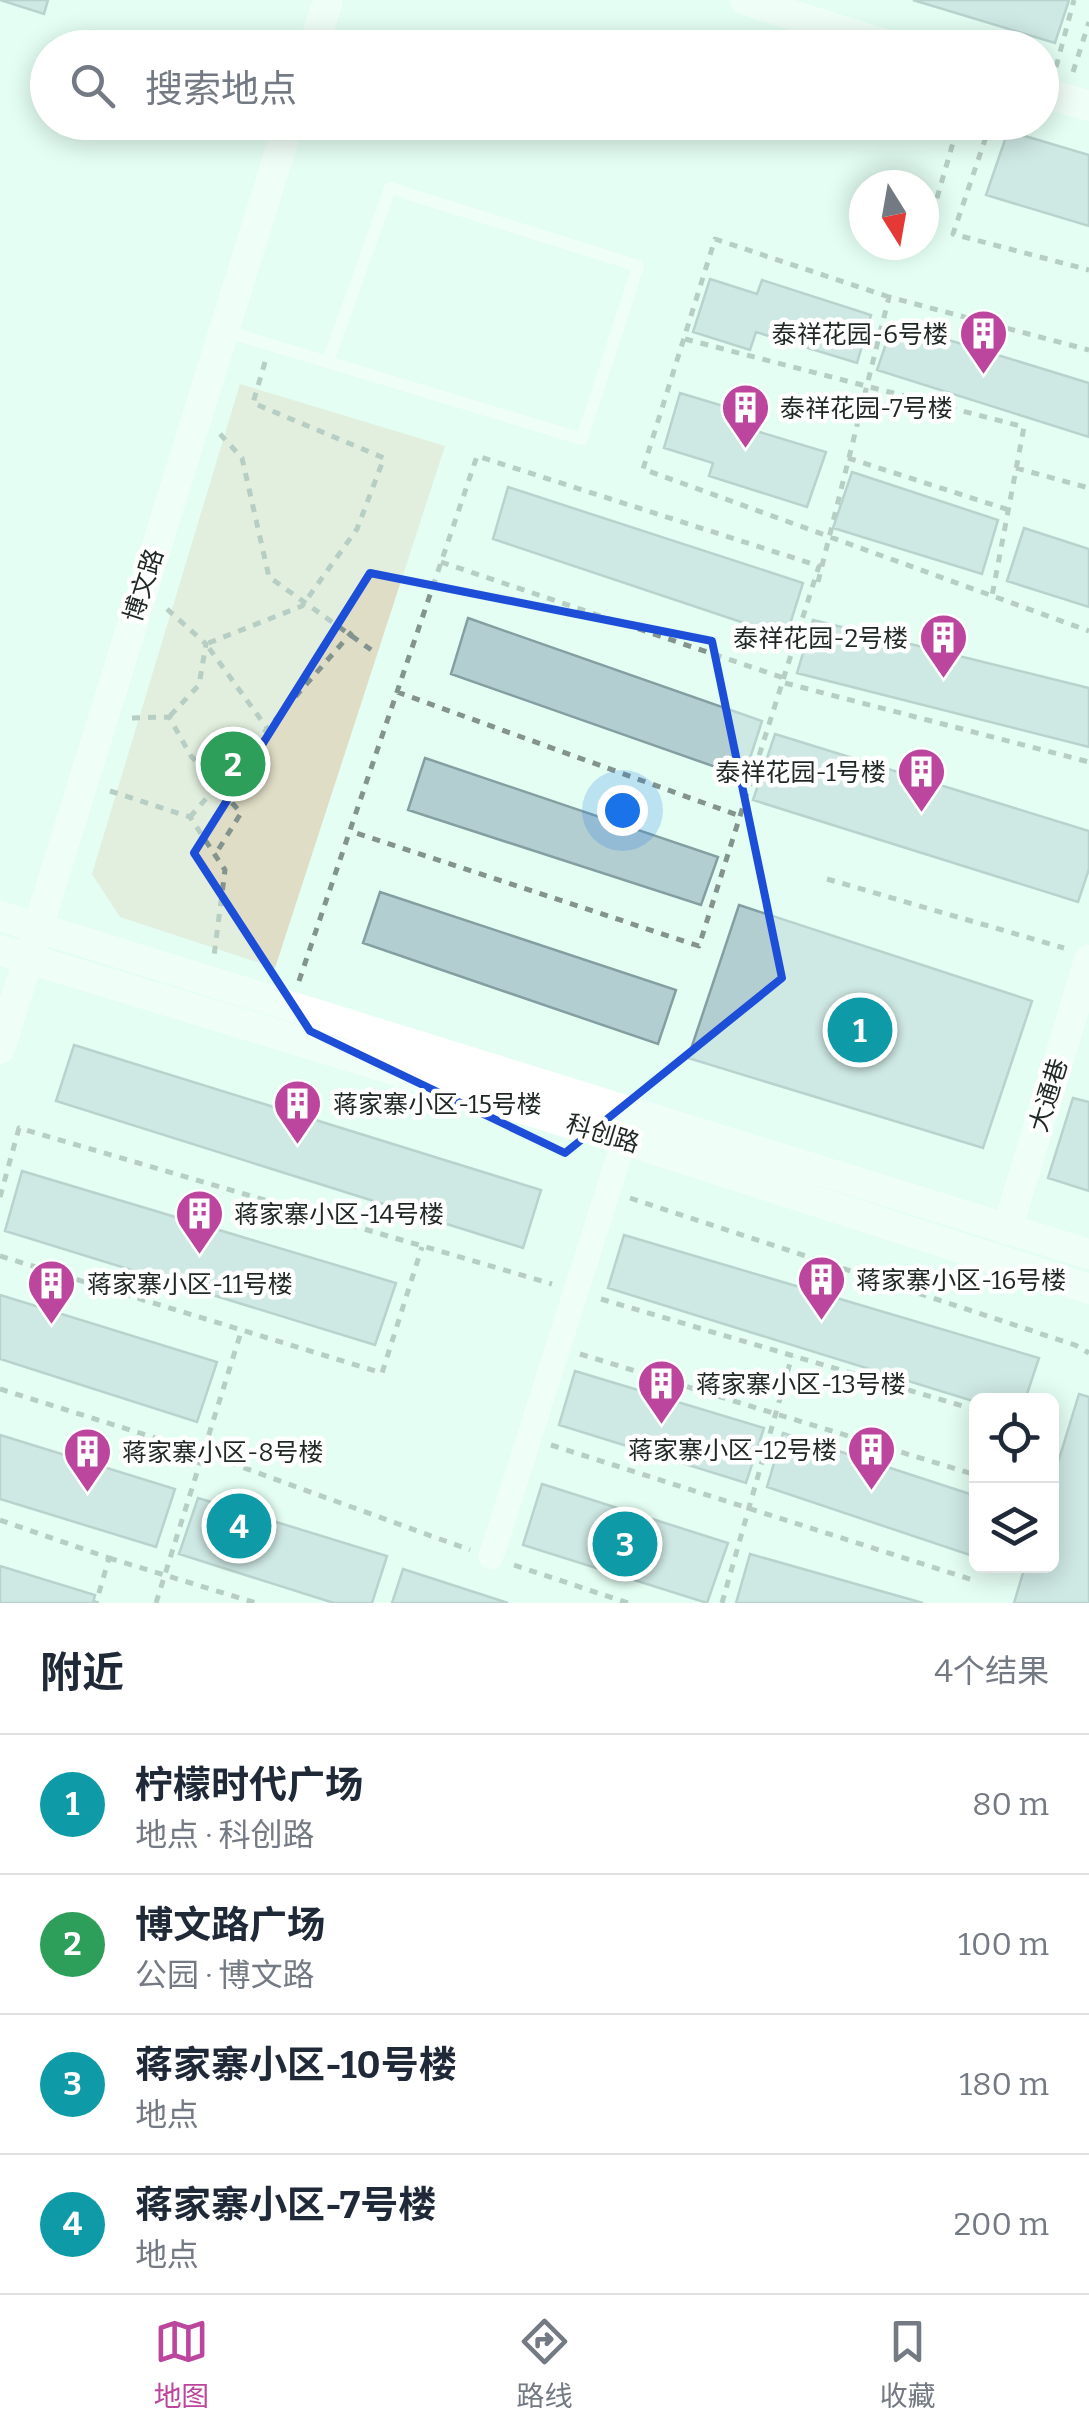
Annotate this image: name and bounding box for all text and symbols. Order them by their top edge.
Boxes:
search box [30,30,1059,140]
icon: search [65,58,120,113]
text: 搜索地点 [145,66,297,112]
north arrow [849,170,939,260]
building icon: 泰祥花园-6号楼 [957,308,1009,376]
place label: 泰祥花园-6号楼 [772,320,948,350]
building icon: 泰祥花园-7号楼 [719,382,771,450]
place label: 泰祥花园-7号楼 [780,394,953,424]
street label: 博文路 [118,545,170,626]
building icon: 泰祥花园-2号楼 [917,612,969,680]
place label: 泰祥花园-2号楼 [733,624,908,654]
pin: 2 [200,726,266,802]
building icon: 泰祥花园-1号楼 [895,746,947,814]
place label: 泰祥花园-1号楼 [715,758,886,788]
your location [597,785,648,836]
pin: 1 [828,992,892,1068]
street label: 大通巷 [1024,1055,1074,1136]
building icon: 蒋家寨小区-15号楼 [272,1078,324,1146]
place label: 蒋家寨小区-15号楼 [333,1090,542,1120]
street label: 科创路 [562,1109,643,1159]
building icon: 蒋家寨小区-14号楼 [173,1188,225,1256]
place label: 蒋家寨小区-14号楼 [234,1200,444,1230]
building icon: 蒋家寨小区-16号楼 [795,1254,847,1322]
building icon: 蒋家寨小区-11号楼 [26,1258,78,1326]
place label: 蒋家寨小区-16号楼 [856,1266,1066,1296]
place label: 蒋家寨小区-11号楼 [87,1270,293,1300]
building icon: 蒋家寨小区-13号楼 [635,1358,687,1426]
place label: 蒋家寨小区-13号楼 [696,1370,906,1400]
map controls [969,1393,1059,1573]
button: locate [969,1393,1059,1483]
building icon: 蒋家寨小区-12号楼 [846,1424,898,1492]
building icon: 蒋家寨小区-8号楼 [61,1426,113,1494]
place label: 蒋家寨小区-12号楼 [628,1436,837,1466]
place label: 蒋家寨小区-8号楼 [122,1438,323,1468]
button: layers [969,1483,1059,1573]
pin: 4 [206,1488,272,1564]
pin: 3 [592,1506,658,1582]
text: 附近 [40,1648,124,1698]
text: 4个结果 [934,1652,1049,1690]
text: 柠檬时代广场 [135,1762,363,1808]
text: 1 [66,1785,79,1823]
text: 80 m [972,1785,1049,1823]
text: 地点 · 科创路 [135,1816,315,1854]
text: 博文路广场 [135,1902,325,1948]
text: 2 [63,1925,82,1963]
text: 100 m [958,1925,1049,1963]
text: 公园 · 博文路 [135,1956,315,1994]
text: 蒋家寨小区-10号楼 [135,2042,457,2088]
text: 3 [63,2065,82,2103]
text: 180 m [959,2065,1049,2103]
text: 地点 [135,2096,199,2134]
text: 蒋家寨小区-7号楼 [135,2182,436,2228]
text: 4 [63,2205,82,2243]
text: 200 m [954,2205,1049,2243]
text: 地点 [135,2236,199,2274]
tab: 地图 [153,2314,210,2414]
tab: 路线 [516,2314,573,2414]
tab: 收藏 [879,2314,936,2414]

